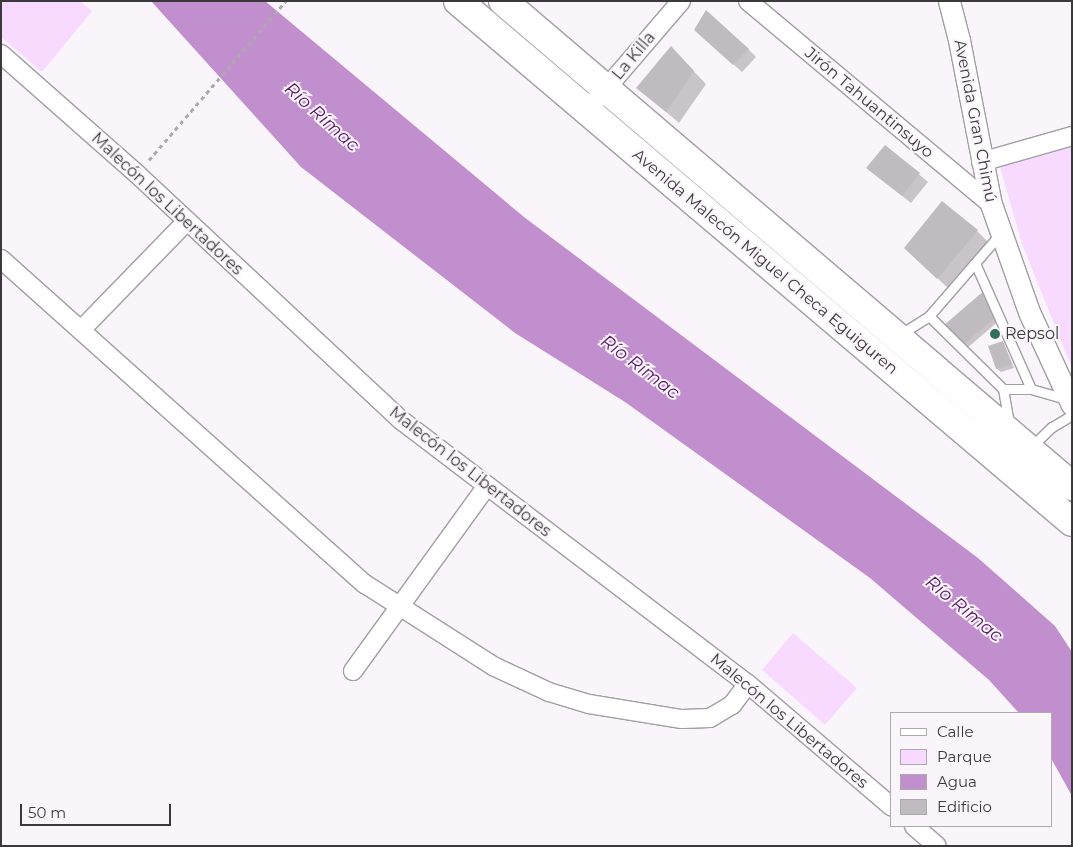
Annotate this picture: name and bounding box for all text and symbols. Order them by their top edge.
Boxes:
street label: La Killa [608,28,660,84]
street label: Avenida Gran Chimú [950,38,1000,204]
street label: Jirón Tahuantinsuyo [801,44,937,162]
water label: Río Rímac [280,78,364,156]
street label: Malecón los Libertadores [87,129,247,279]
street label: Avenida Malecón Miguel Checa Eguiguren [629,145,901,379]
place label: Repsol [1005,324,1059,344]
marker: Repsol [989,328,1001,340]
water label: Río Rímac [596,330,684,404]
street label: Malecón los Libertadores [385,403,555,541]
water label: Río Rímac [921,571,1007,647]
street label: Malecón los Libertadores [706,649,872,793]
legend [890,712,1053,827]
text: Calle [937,722,974,741]
text: Parque [937,747,992,766]
text: Agua [937,772,977,791]
scale bar [22,794,174,826]
text: Edificio [937,797,992,816]
text: 50 m [28,803,66,822]

